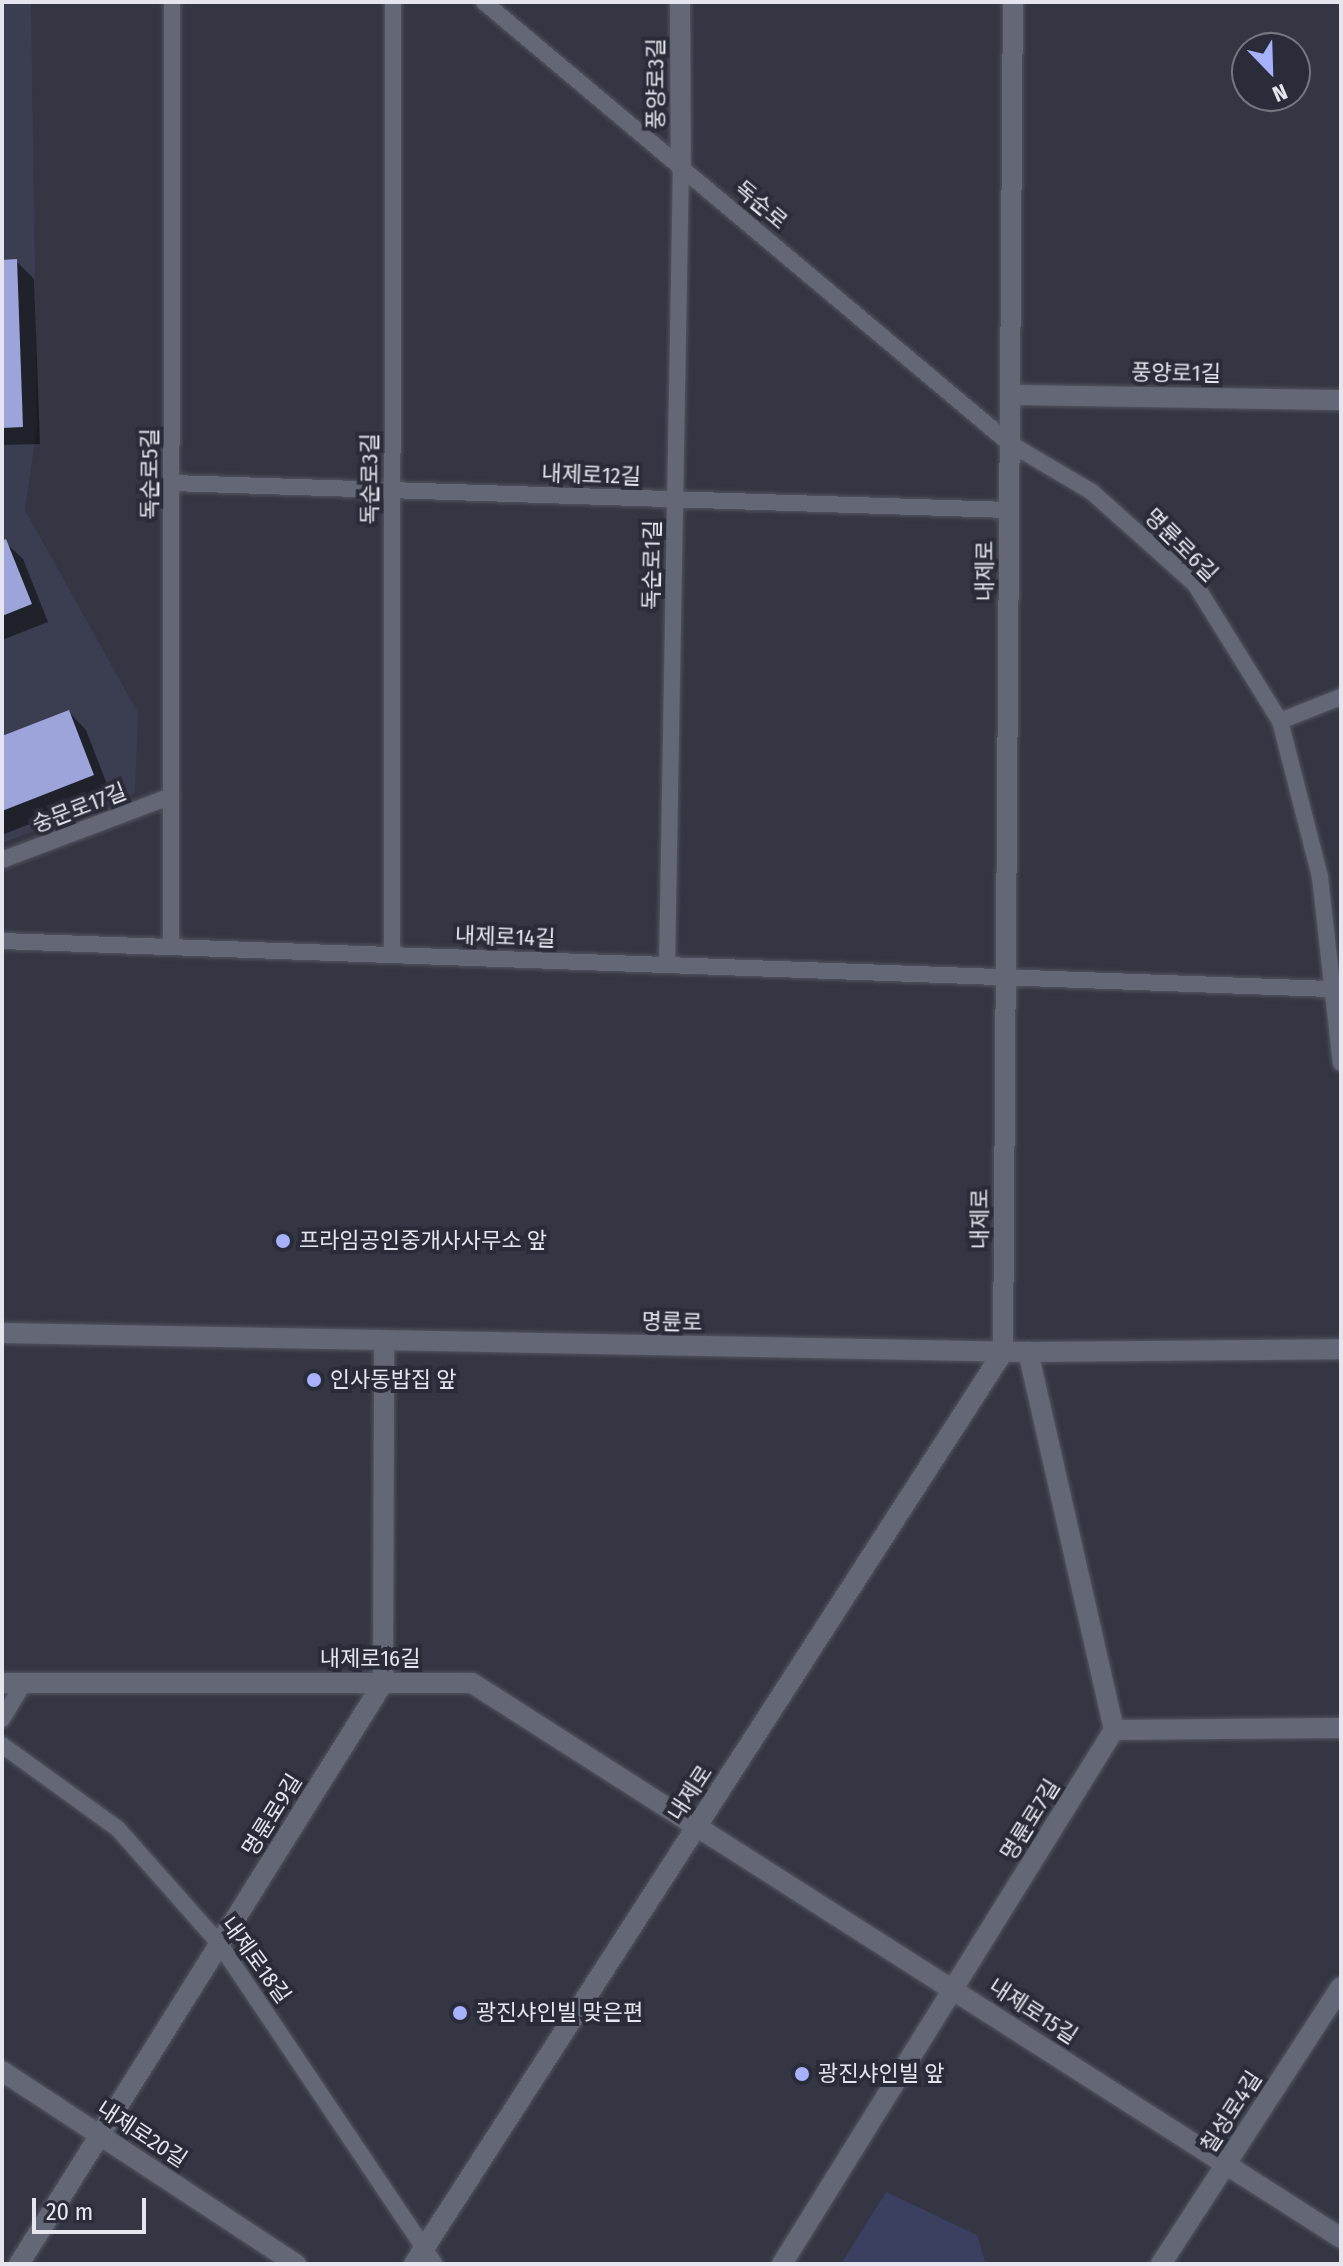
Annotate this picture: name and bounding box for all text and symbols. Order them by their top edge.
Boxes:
north arrow [1231,32,1311,112]
street label: 풍양로3길 [643,39,669,129]
text: N [1268,78,1291,108]
street label: 독순로 [729,175,793,235]
street label: 풍양로1길 [1131,359,1221,387]
street label: 독순로5길 [137,428,163,520]
street label: 독순로3길 [357,434,383,524]
street label: 내제로12길 [541,460,641,490]
street label: 명륜로6길 [1139,503,1223,587]
street label: 독순로1길 [638,520,666,610]
street label: 내제로 [972,541,998,601]
street label: 숭문로17길 [28,778,130,838]
street label: 내제로14길 [454,922,556,952]
street label: 내제로 [967,1189,993,1249]
place label: 프라임공인중개사사무소 앞 [299,1228,547,1254]
marker: 프라임공인중개사사무소 앞 [274,1232,292,1250]
street label: 명륜로 [641,1308,703,1336]
place label: 인사동밥집 앞 [330,1367,457,1393]
marker: 인사동밥집 앞 [305,1371,323,1389]
street label: 내제로16길 [320,1646,420,1672]
street label: 내제로 [662,1760,718,1826]
street label: 명륜로9길 [237,1769,307,1861]
street label: 명륜로7길 [995,1775,1065,1865]
street label: 내제로18길 [216,1912,296,2008]
street label: 내제로15길 [984,1973,1082,2049]
place label: 광진샤인빌 맞은편 [476,2000,643,2026]
marker: 광진샤인빌 맞은편 [451,2004,469,2022]
place label: 광진샤인빌 앞 [818,2061,945,2087]
marker: 광진샤인빌 앞 [793,2065,811,2083]
street label: 칠성로4길 [1195,2066,1267,2158]
street label: 내제로20길 [92,2095,192,2173]
scale bar [36,2182,150,2232]
text: 20 m [46,2198,93,2226]

